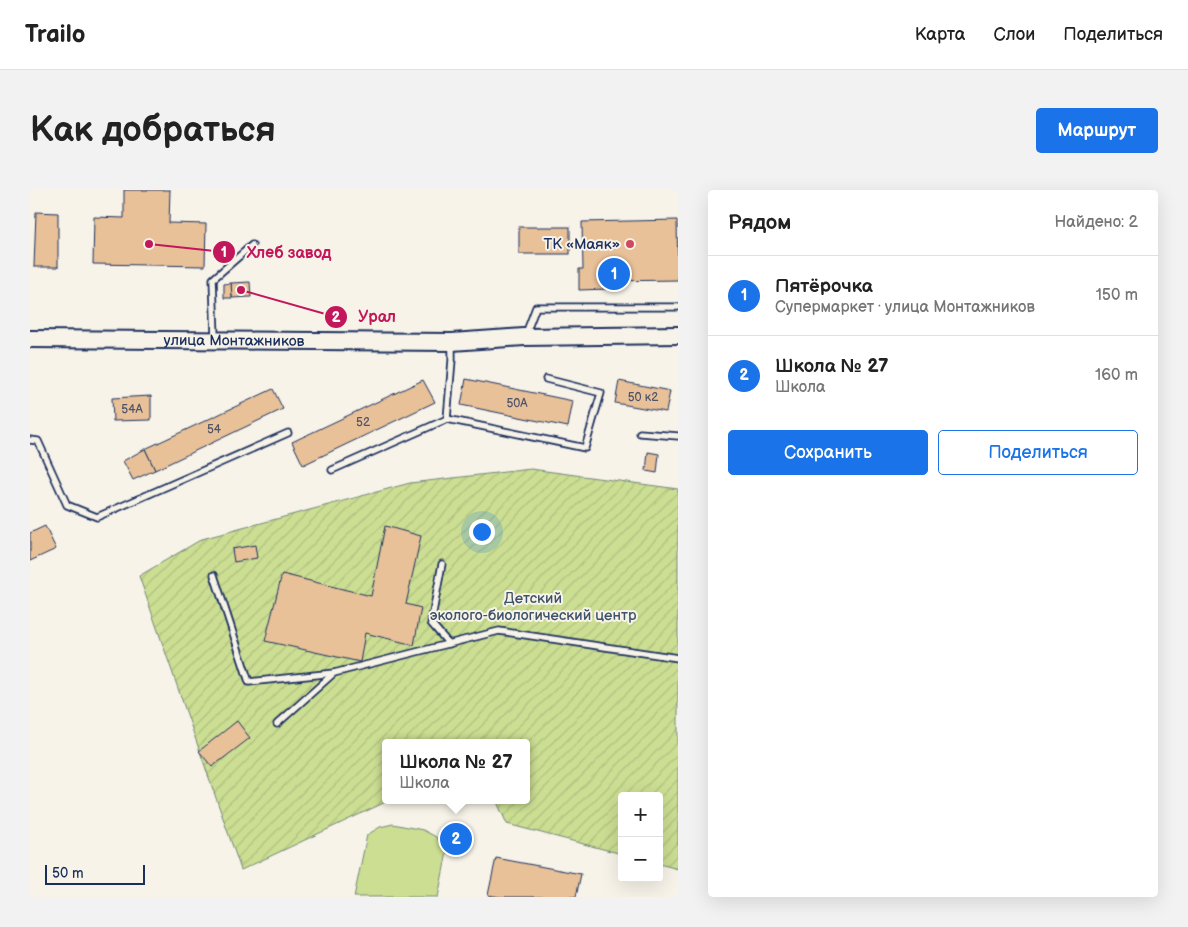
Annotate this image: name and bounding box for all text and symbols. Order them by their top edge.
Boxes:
text: Trailo [25,20,85,49]
text: Карта [915,24,965,45]
text: Слои [993,24,1035,45]
text: Поделиться [1063,24,1163,45]
button: Маршрут [1036,108,1158,153]
text: Как добраться [30,109,276,152]
text: Рядом [728,210,791,235]
text: Найдено: 2 [1054,213,1138,232]
place label: ТК «Маяк» [544,235,620,254]
callout: Хлеб завод [211,237,341,268]
marker: ТК «Маяк» [624,238,636,250]
text: 1 [221,243,227,262]
text: Хлеб завод [246,244,332,263]
pin: 1 [598,255,630,293]
text: Пятёрочка [775,275,873,298]
text: 1 [741,286,747,305]
text: 150 m [1096,286,1138,305]
text: Супермаркет · улица Монтажников [775,298,1035,317]
callout: Урал [323,301,406,332]
text: 2 [332,308,341,327]
text: Урал [358,308,396,327]
street label: улица Монтажников [164,331,305,351]
text: Школа № 27 [775,355,889,378]
text: 2 [739,366,749,385]
text: 160 m [1095,366,1138,385]
text: Школа [775,378,825,397]
house number: 50 к2 [628,390,658,405]
house number: 50А [506,396,528,411]
house number: 54А [121,402,143,417]
house number: 52 [356,415,370,430]
house number: 54 [207,422,222,437]
button: Сохранить [728,430,928,475]
button: Поделиться [938,430,1138,475]
your location [469,519,495,545]
park label: Детский эколого-биологический центр [430,589,637,625]
popup [382,739,530,804]
text: Школа № 27 [399,751,513,774]
text: Школа [399,774,450,793]
map controls [618,792,663,882]
button: + [618,792,663,837]
pin: 2 [440,820,472,858]
button: − [618,837,663,882]
scale bar [45,862,145,885]
text: 50 m [52,865,84,882]

